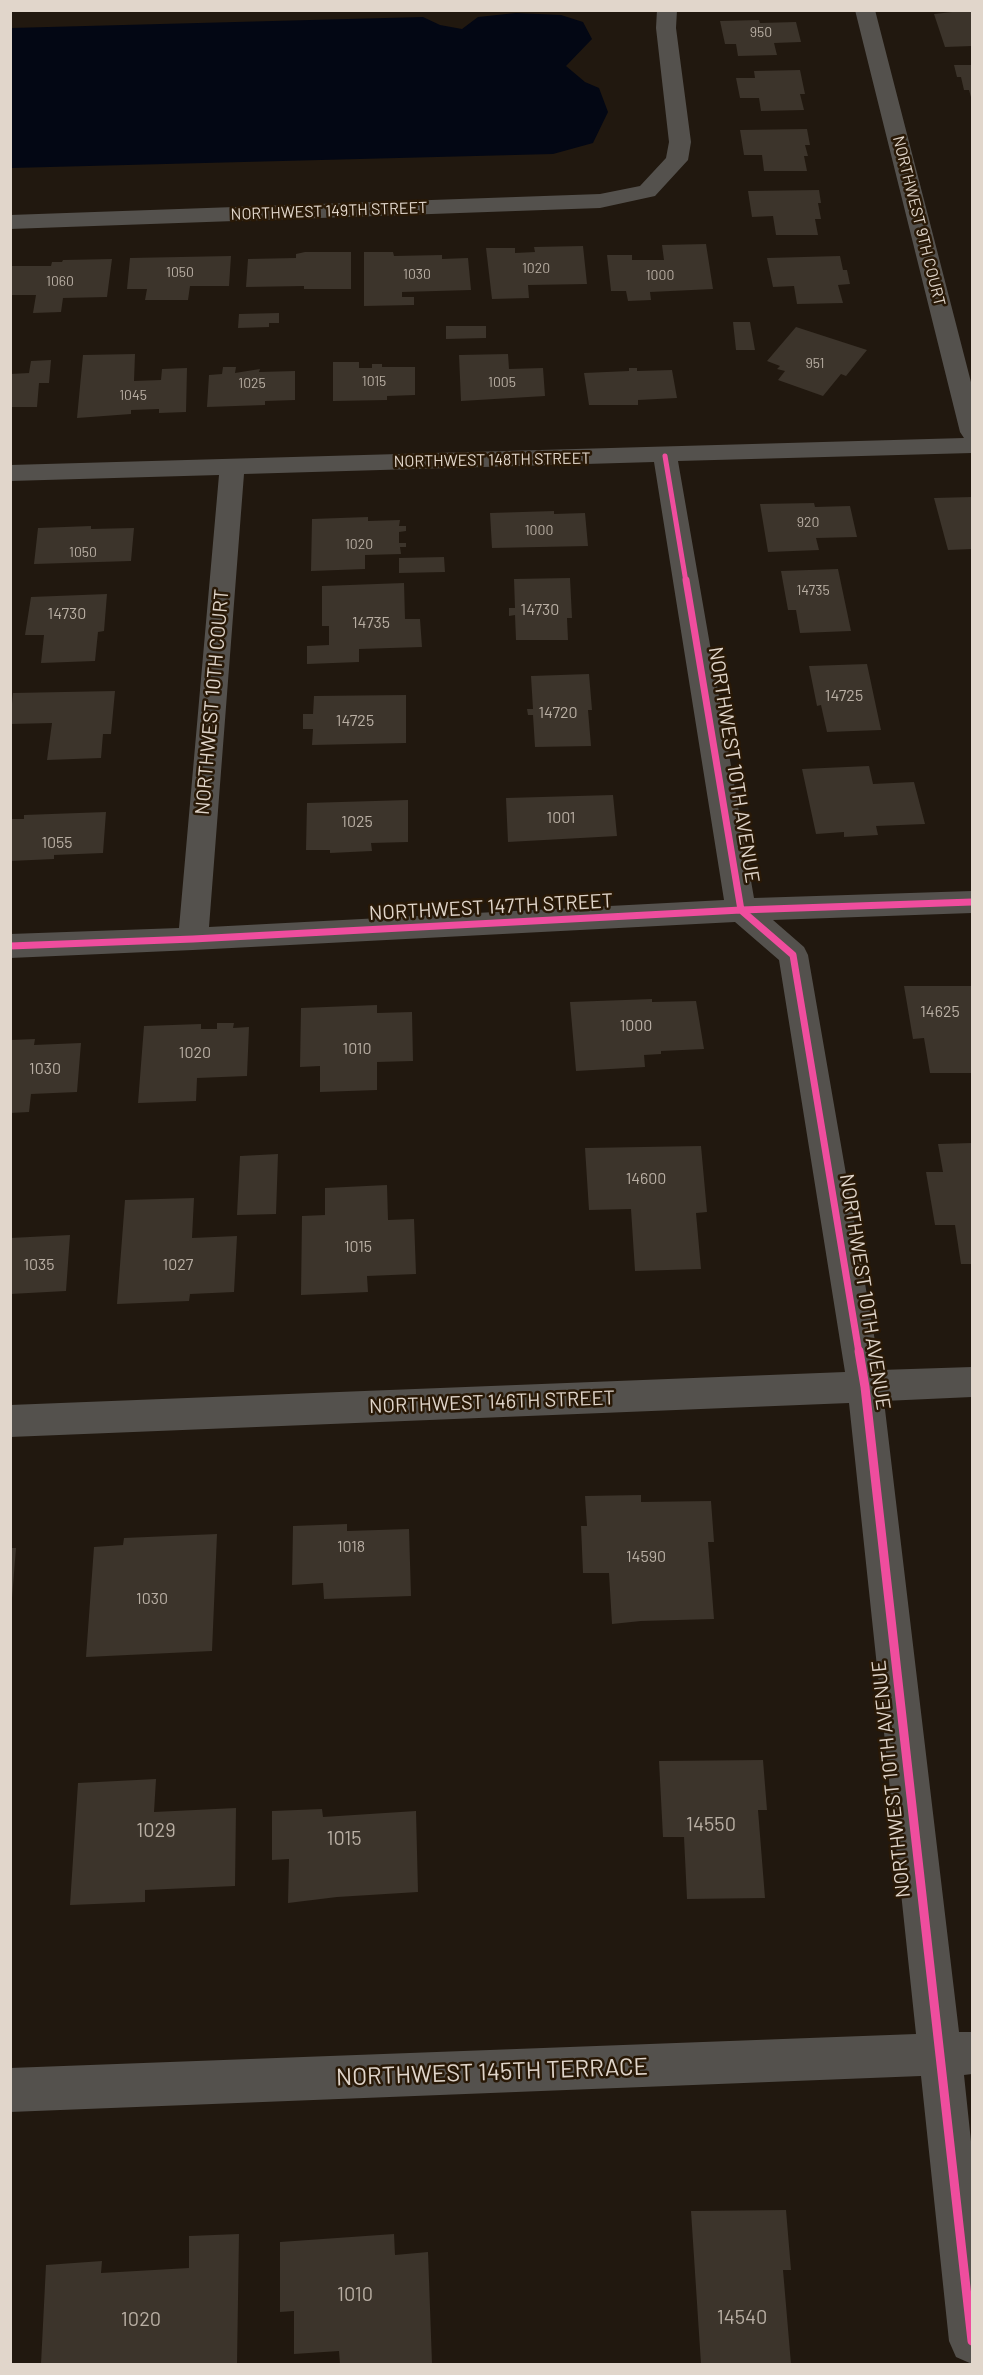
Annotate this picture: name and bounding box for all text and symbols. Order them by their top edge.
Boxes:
house number: 950 [750,24,772,40]
street label: NORTHWEST 9TH COURT [889,134,949,308]
street label: NORTHWEST 149TH STREET [230,198,428,224]
house number: 1020 [522,260,550,276]
house number: 1050 [166,264,194,280]
house number: 1030 [403,266,431,282]
house number: 1000 [646,267,674,283]
house number: 1060 [46,273,74,289]
house number: 951 [806,355,824,371]
house number: 1015 [362,373,386,389]
house number: 1005 [488,374,516,390]
house number: 1025 [238,375,266,391]
house number: 1045 [119,387,147,403]
street label: NORTHWEST 148TH STREET [393,449,591,471]
house number: 920 [797,514,819,530]
house number: 1000 [525,522,553,538]
house number: 1020 [345,536,373,552]
house number: 1050 [69,544,97,560]
house number: 14735 [796,582,830,598]
street label: NORTHWEST 10TH COURT [190,588,234,816]
house number: 14730 [521,600,559,620]
house number: 14730 [48,604,86,624]
house number: 14735 [352,613,390,633]
street label: NORTHWEST 10TH AVENUE [703,645,765,885]
house number: 14725 [825,686,863,706]
house number: 14720 [538,703,578,723]
house number: 14725 [336,711,374,731]
house number: 1001 [547,808,575,828]
house number: 1025 [341,812,373,832]
house number: 1055 [41,833,73,853]
street label: NORTHWEST 147TH STREET [368,889,614,925]
house number: 14625 [920,1002,960,1022]
house number: 1000 [620,1016,652,1036]
house number: 1010 [343,1039,371,1059]
house number: 1020 [179,1043,211,1063]
house number: 1030 [29,1059,61,1079]
house number: 14600 [626,1169,666,1189]
street label: NORTHWEST 10TH AVENUE [834,1172,896,1412]
house number: 1015 [344,1237,372,1257]
house number: 1035 [23,1255,55,1275]
house number: 1027 [163,1255,193,1275]
street label: NORTHWEST 146TH STREET [369,1386,615,1418]
house number: 1018 [337,1537,365,1557]
house number: 14590 [626,1547,666,1567]
house number: 1030 [136,1589,168,1609]
street label: NORTHWEST 10TH AVENUE [867,1659,915,1899]
house number: 14550 [686,1812,736,1836]
house number: 1029 [136,1818,176,1842]
house number: 1015 [326,1826,362,1850]
street label: NORTHWEST 145TH TERRACE [335,2052,649,2092]
house number: 1010 [337,2282,373,2306]
house number: 14540 [717,2305,767,2329]
house number: 1020 [121,2307,161,2331]

